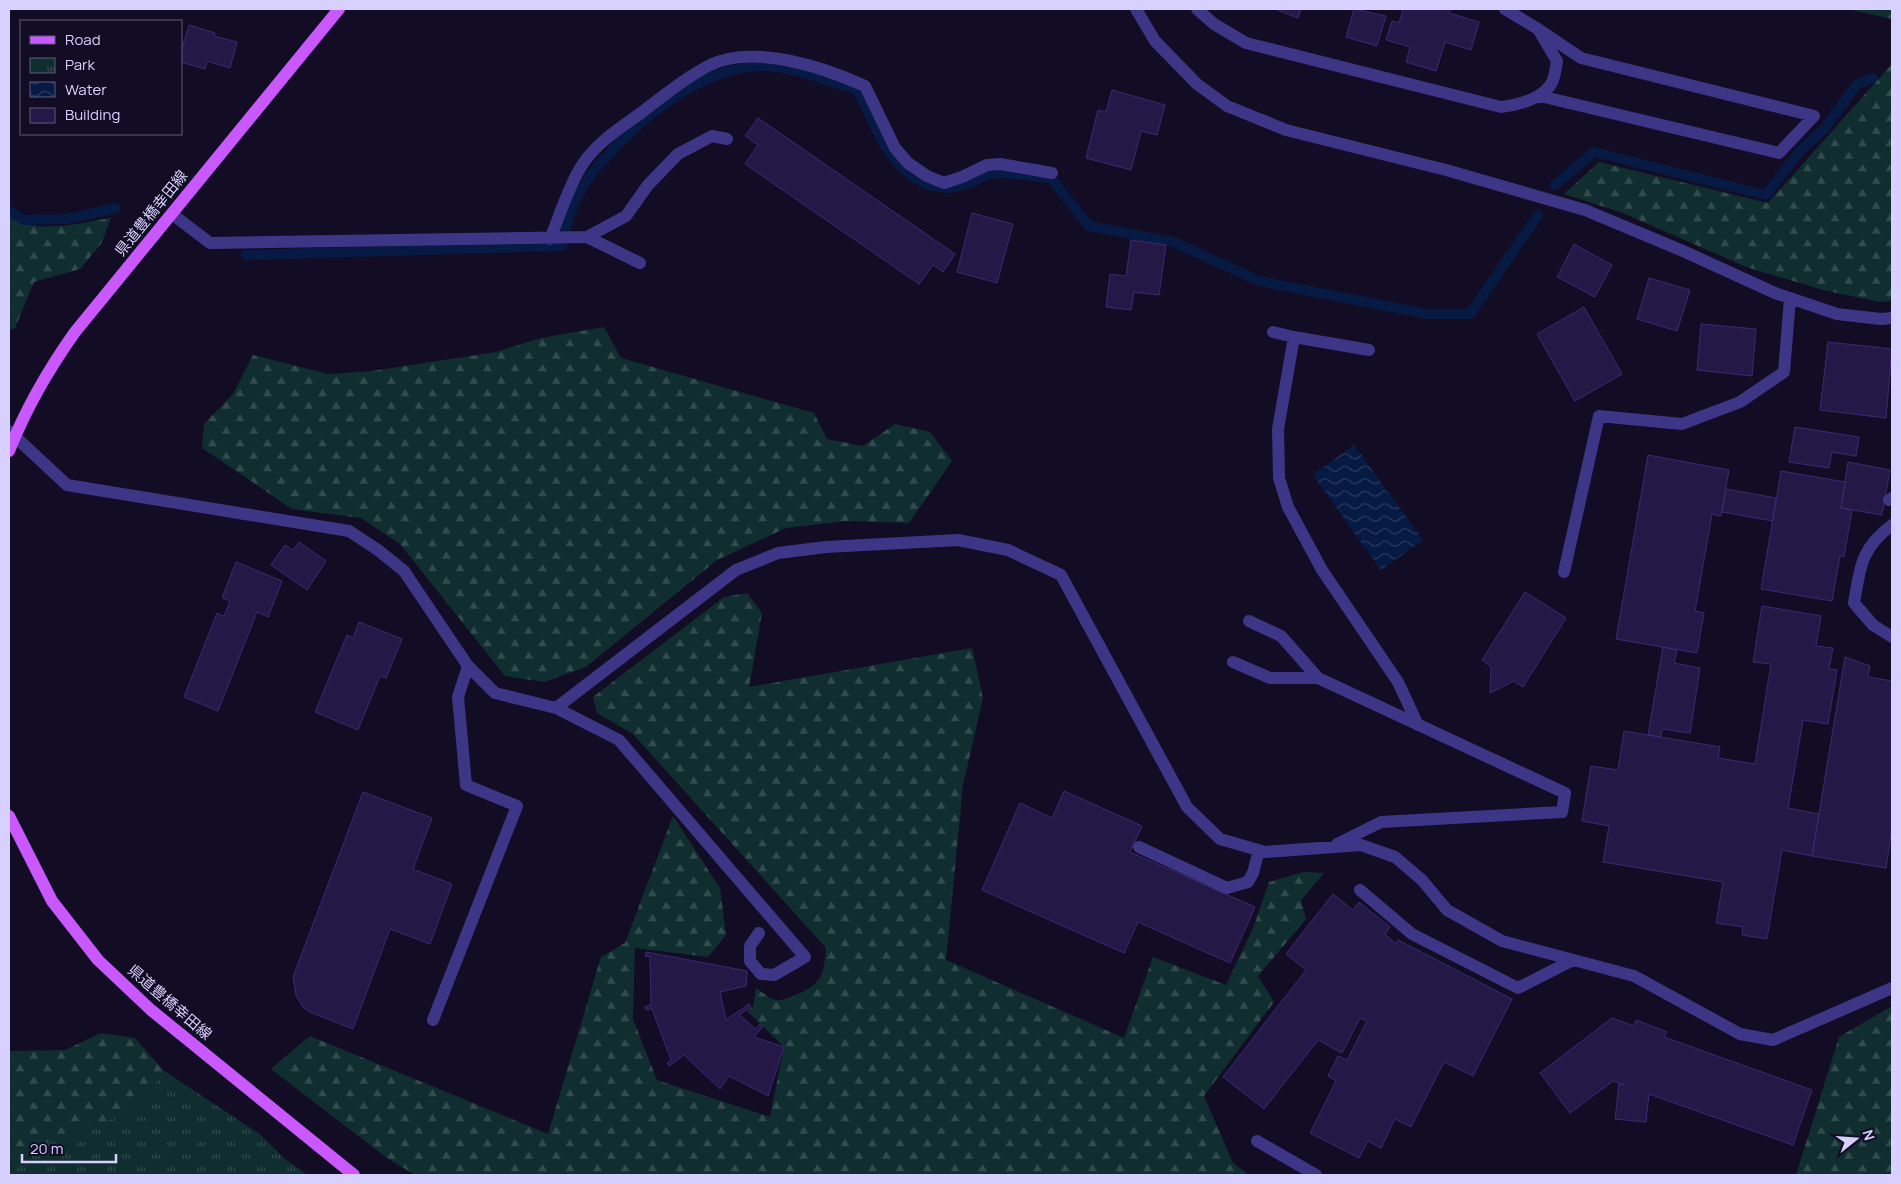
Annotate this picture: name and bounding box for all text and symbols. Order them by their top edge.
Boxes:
legend [20,20,182,135]
text: Road [65,29,101,50]
text: Park [65,54,95,75]
text: Water [65,79,107,100]
text: Building [65,104,120,125]
street label: 県道豊橋幸田線 [110,166,192,260]
street label: 県道豊橋幸田線 [123,960,217,1044]
north arrow [1831,1114,1881,1164]
text: N [1858,1127,1879,1143]
scale bar [22,1132,116,1164]
text: 20 m [30,1138,63,1159]

